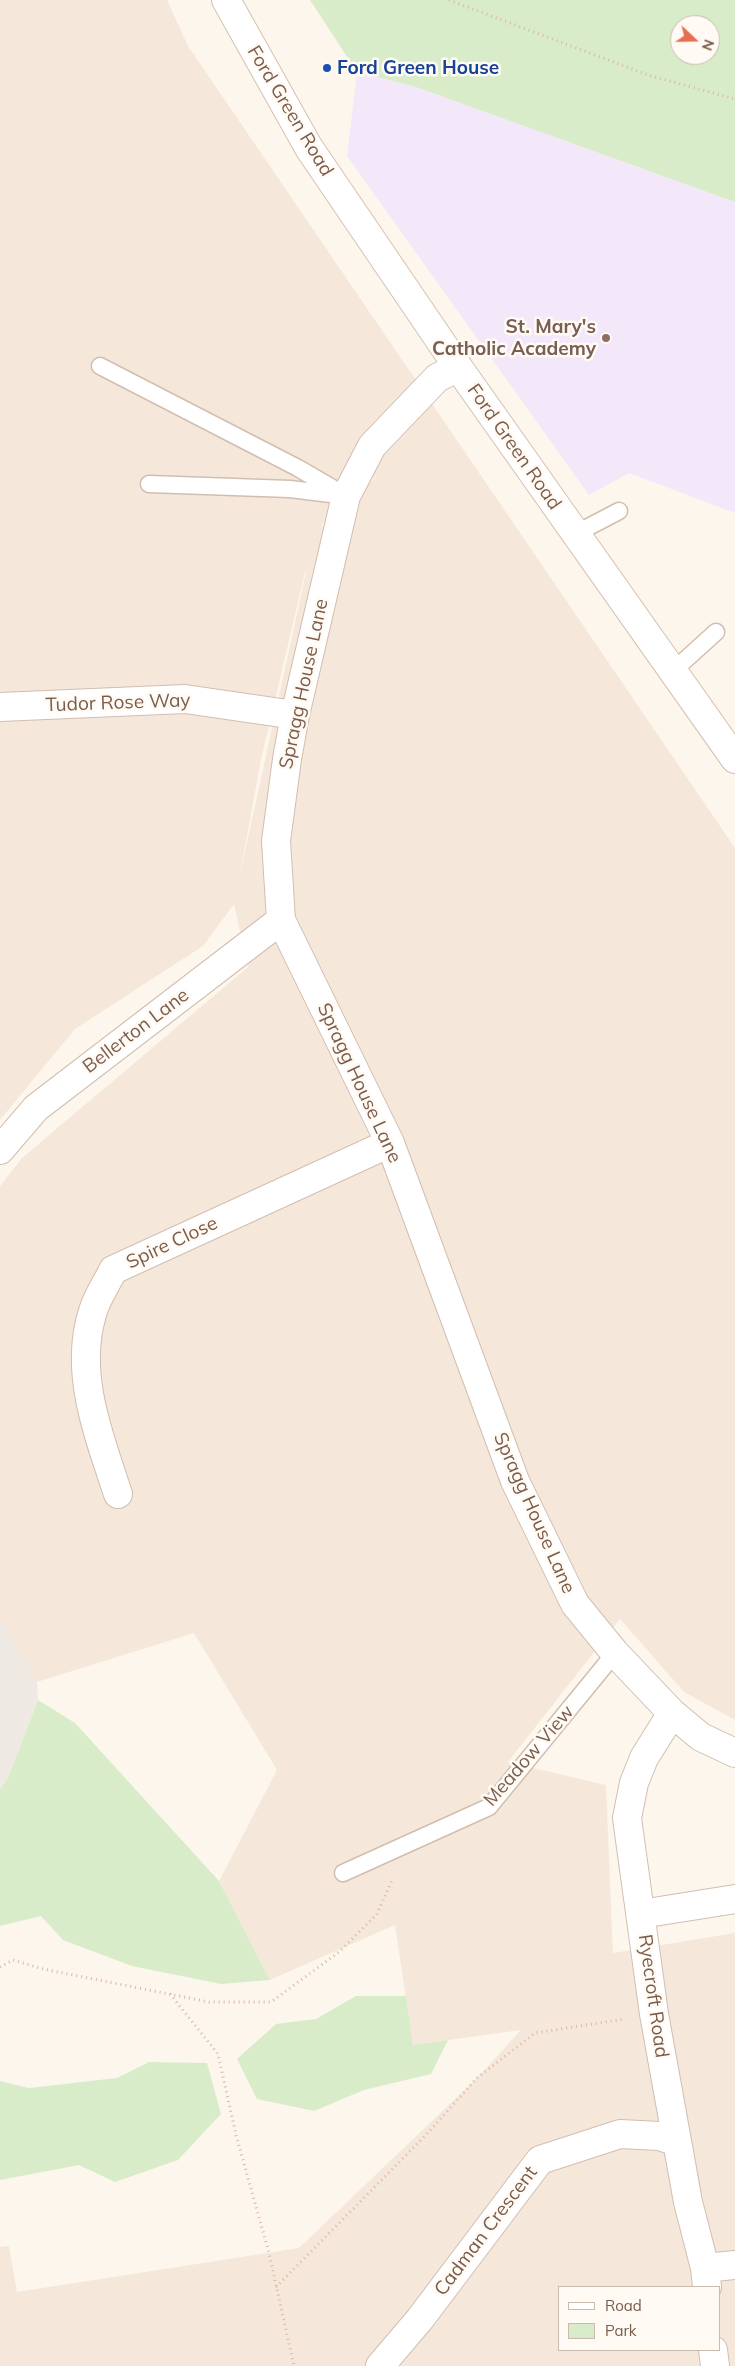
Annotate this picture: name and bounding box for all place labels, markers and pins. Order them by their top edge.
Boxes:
place label: Ford Green House [337,57,499,79]
marker: Ford Green House [321,62,333,74]
place label: St. Mary's Catholic Academy [432,316,596,360]
marker: St. Mary's Catholic Academy [600,332,612,344]

